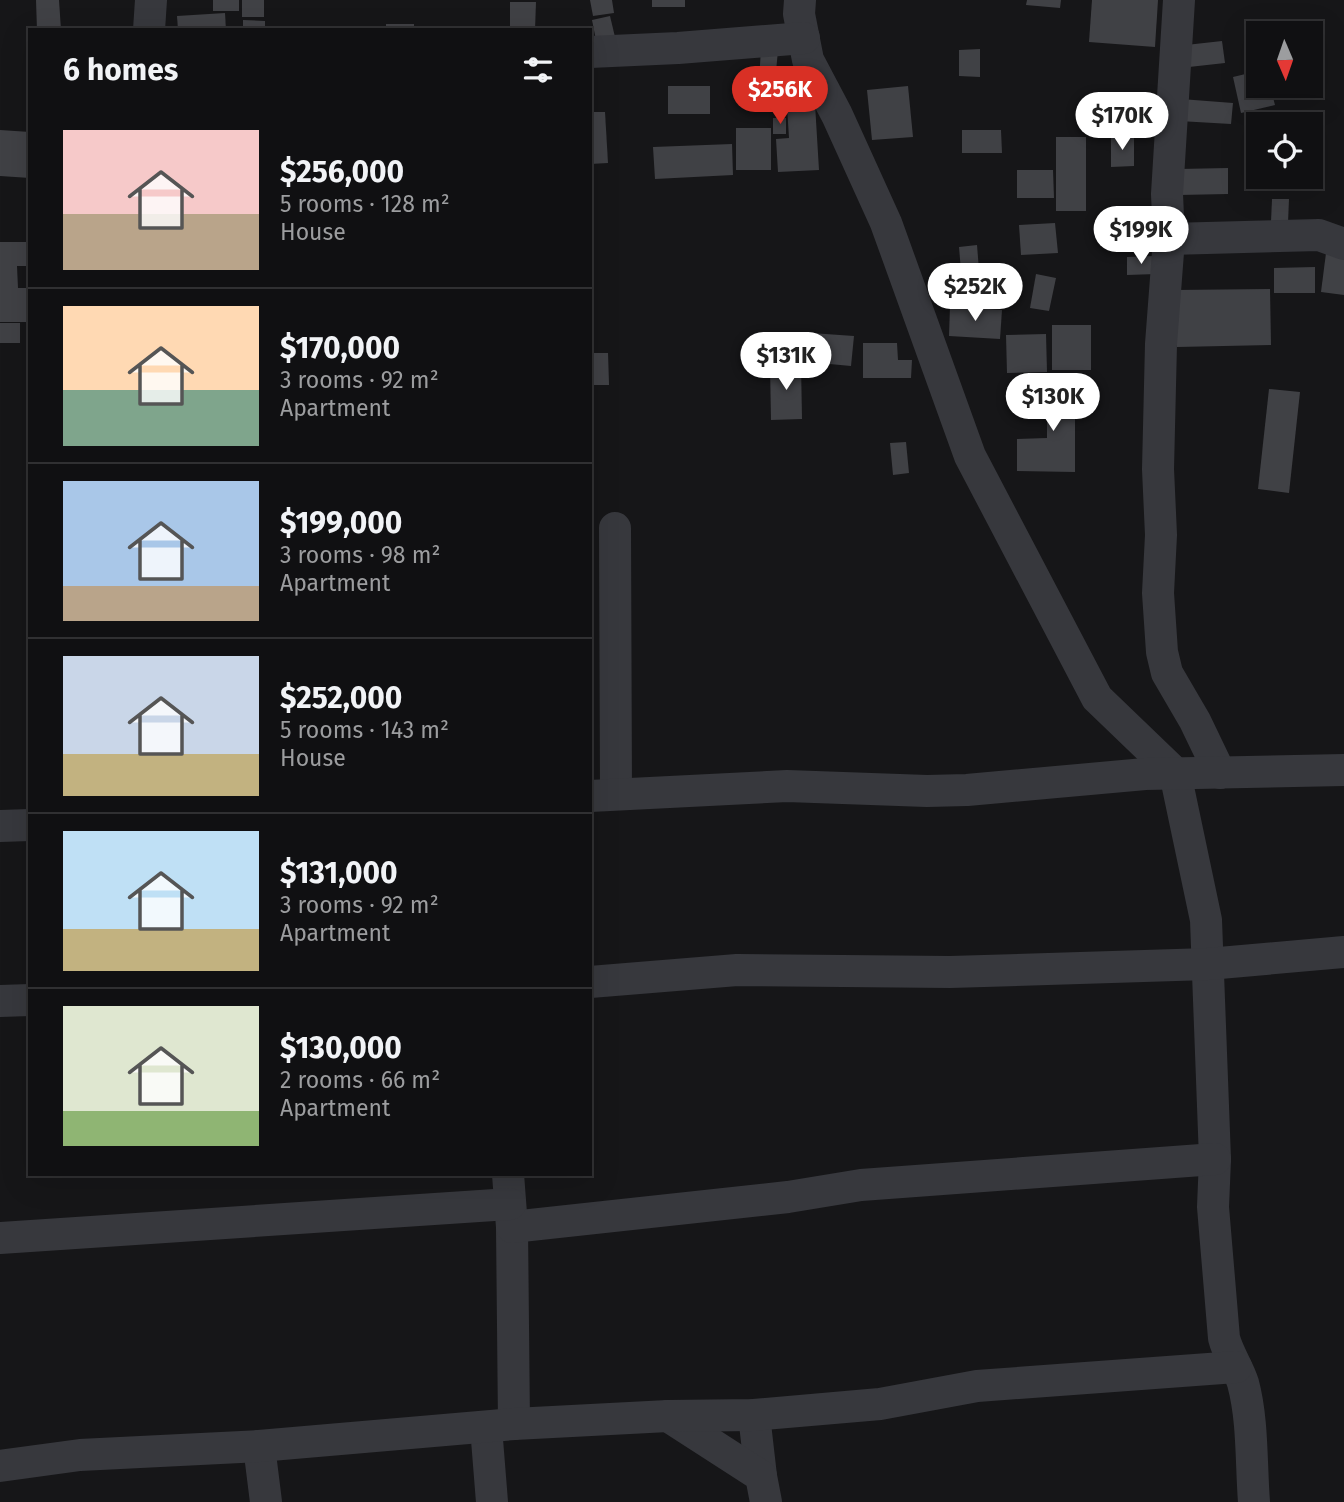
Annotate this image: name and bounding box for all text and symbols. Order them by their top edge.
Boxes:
north arrow [1246,21,1323,98]
map controls [1246,21,1323,189]
icon: filters [519,51,557,89]
text: 6 homes [63,52,178,88]
pin: $256K [731,66,829,126]
text: $256K [748,75,812,103]
pin: $170K [1073,92,1171,152]
text: $170K [1092,101,1153,129]
button: locate [1246,112,1323,189]
text: $256,000 [280,154,404,190]
icon: home [119,158,203,242]
text: 5 rooms · 128 m² [280,190,450,218]
pin: $199K [1092,206,1190,266]
text: $199K [1110,215,1172,243]
text: House [280,218,346,246]
pin: $252K [926,264,1024,323]
text: $252K [944,272,1006,300]
text: $170,000 [280,330,400,366]
pin: $131K [737,332,835,392]
icon: home [119,334,203,418]
text: $131K [756,341,816,369]
text: 3 rooms · 92 m² [280,366,439,394]
pin: $130K [1004,374,1102,433]
text: $130K [1022,382,1084,410]
text: Apartment [280,394,390,422]
text: $199,000 [280,505,402,541]
icon: home [119,509,203,593]
text: 3 rooms · 98 m² [280,541,440,569]
text: Apartment [280,569,390,597]
text: $252,000 [280,680,402,716]
icon: home [119,684,203,768]
text: 5 rooms · 143 m² [280,716,449,744]
text: House [280,744,346,772]
text: $131,000 [280,855,398,891]
icon: home [119,859,203,943]
text: 3 rooms · 92 m² [280,891,439,919]
text: Apartment [280,919,390,947]
text: $130,000 [280,1030,402,1066]
icon: home [119,1034,203,1118]
text: 2 rooms · 66 m² [280,1066,440,1094]
text: Apartment [280,1094,390,1122]

